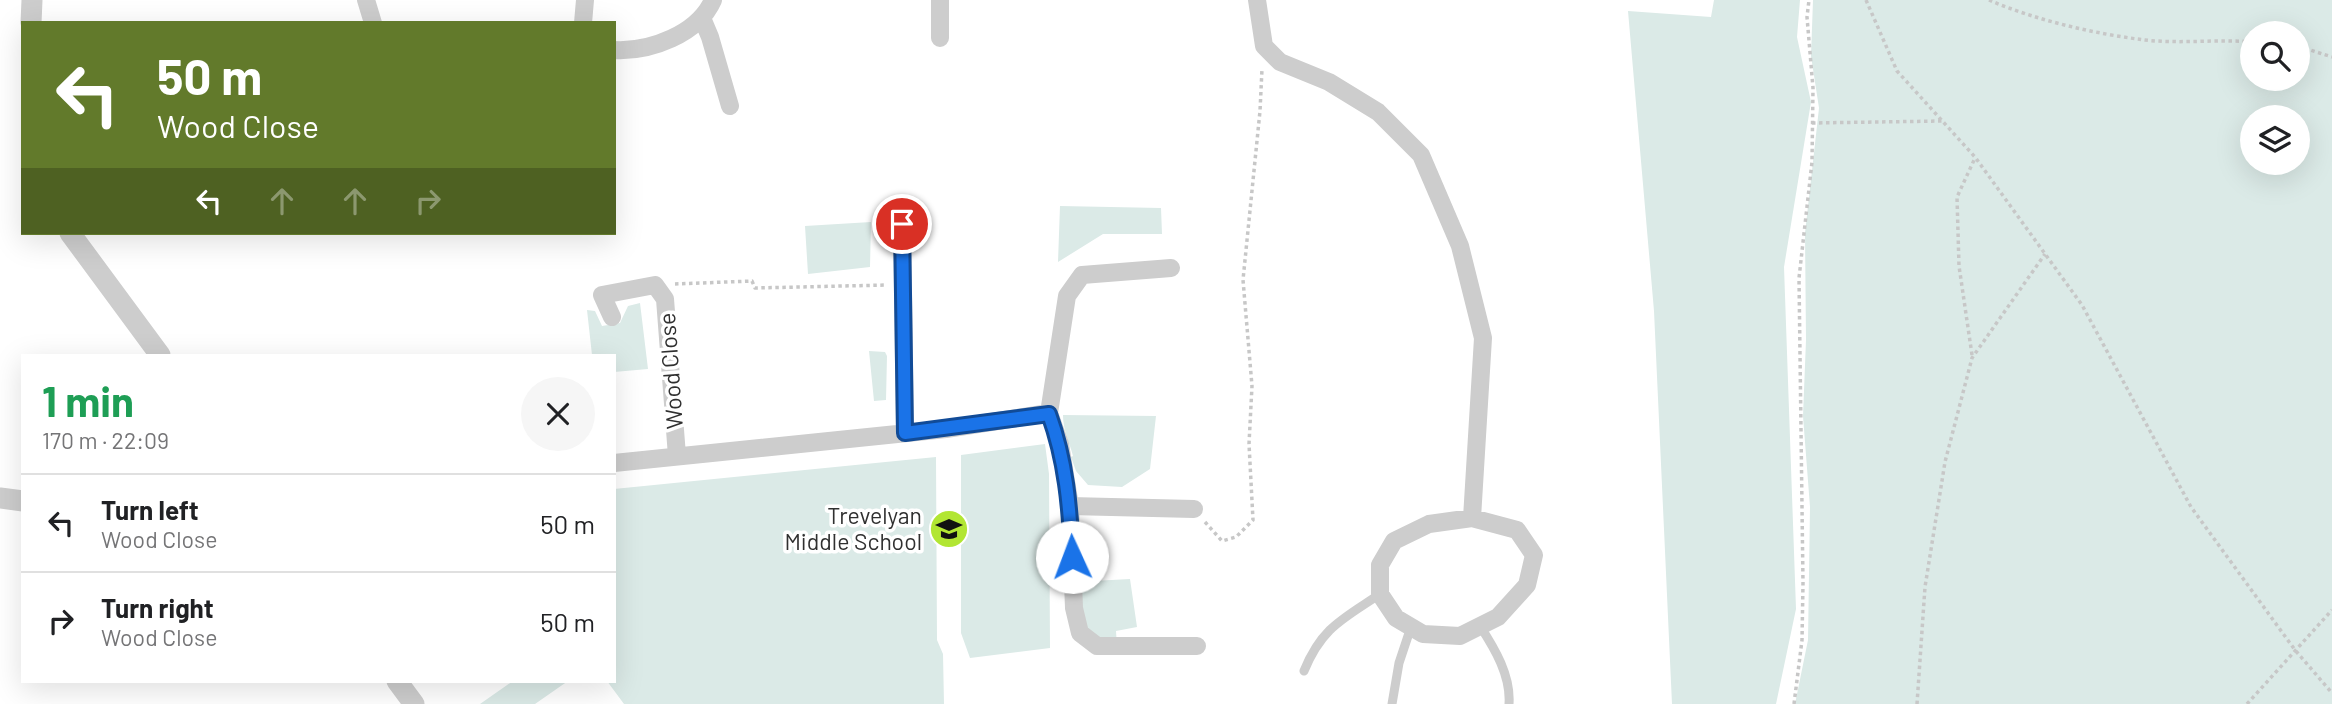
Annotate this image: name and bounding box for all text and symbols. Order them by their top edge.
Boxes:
map controls [2240,21,2310,175]
button: search [2240,21,2310,91]
text: 50 m [157,46,262,105]
icon: left [42,49,133,140]
button: layers [2240,105,2310,175]
text: Wood Close [157,106,319,144]
icon: left [190,182,228,220]
icon: ahead [263,182,301,220]
icon: ahead [336,182,374,220]
icon: right [409,182,447,220]
pin [872,194,932,254]
icon: arrive [883,205,921,243]
street label: Wood Close [652,312,688,430]
text: 1 min [42,375,134,425]
button: close [521,377,595,451]
text: 170 m · 22:09 [42,426,169,454]
text: Turn left [101,494,199,525]
place label: Trevelyan Middle School [784,501,922,555]
icon: left [42,504,80,542]
text: 50 m [540,508,595,539]
school or university icon: Trevelyan Middle School [928,508,970,550]
position arrow [1035,520,1109,594]
text: Wood Close [101,525,217,553]
text: Turn right [101,592,214,623]
icon: right [42,602,80,640]
text: 50 m [540,606,595,637]
text: Wood Close [101,623,217,651]

